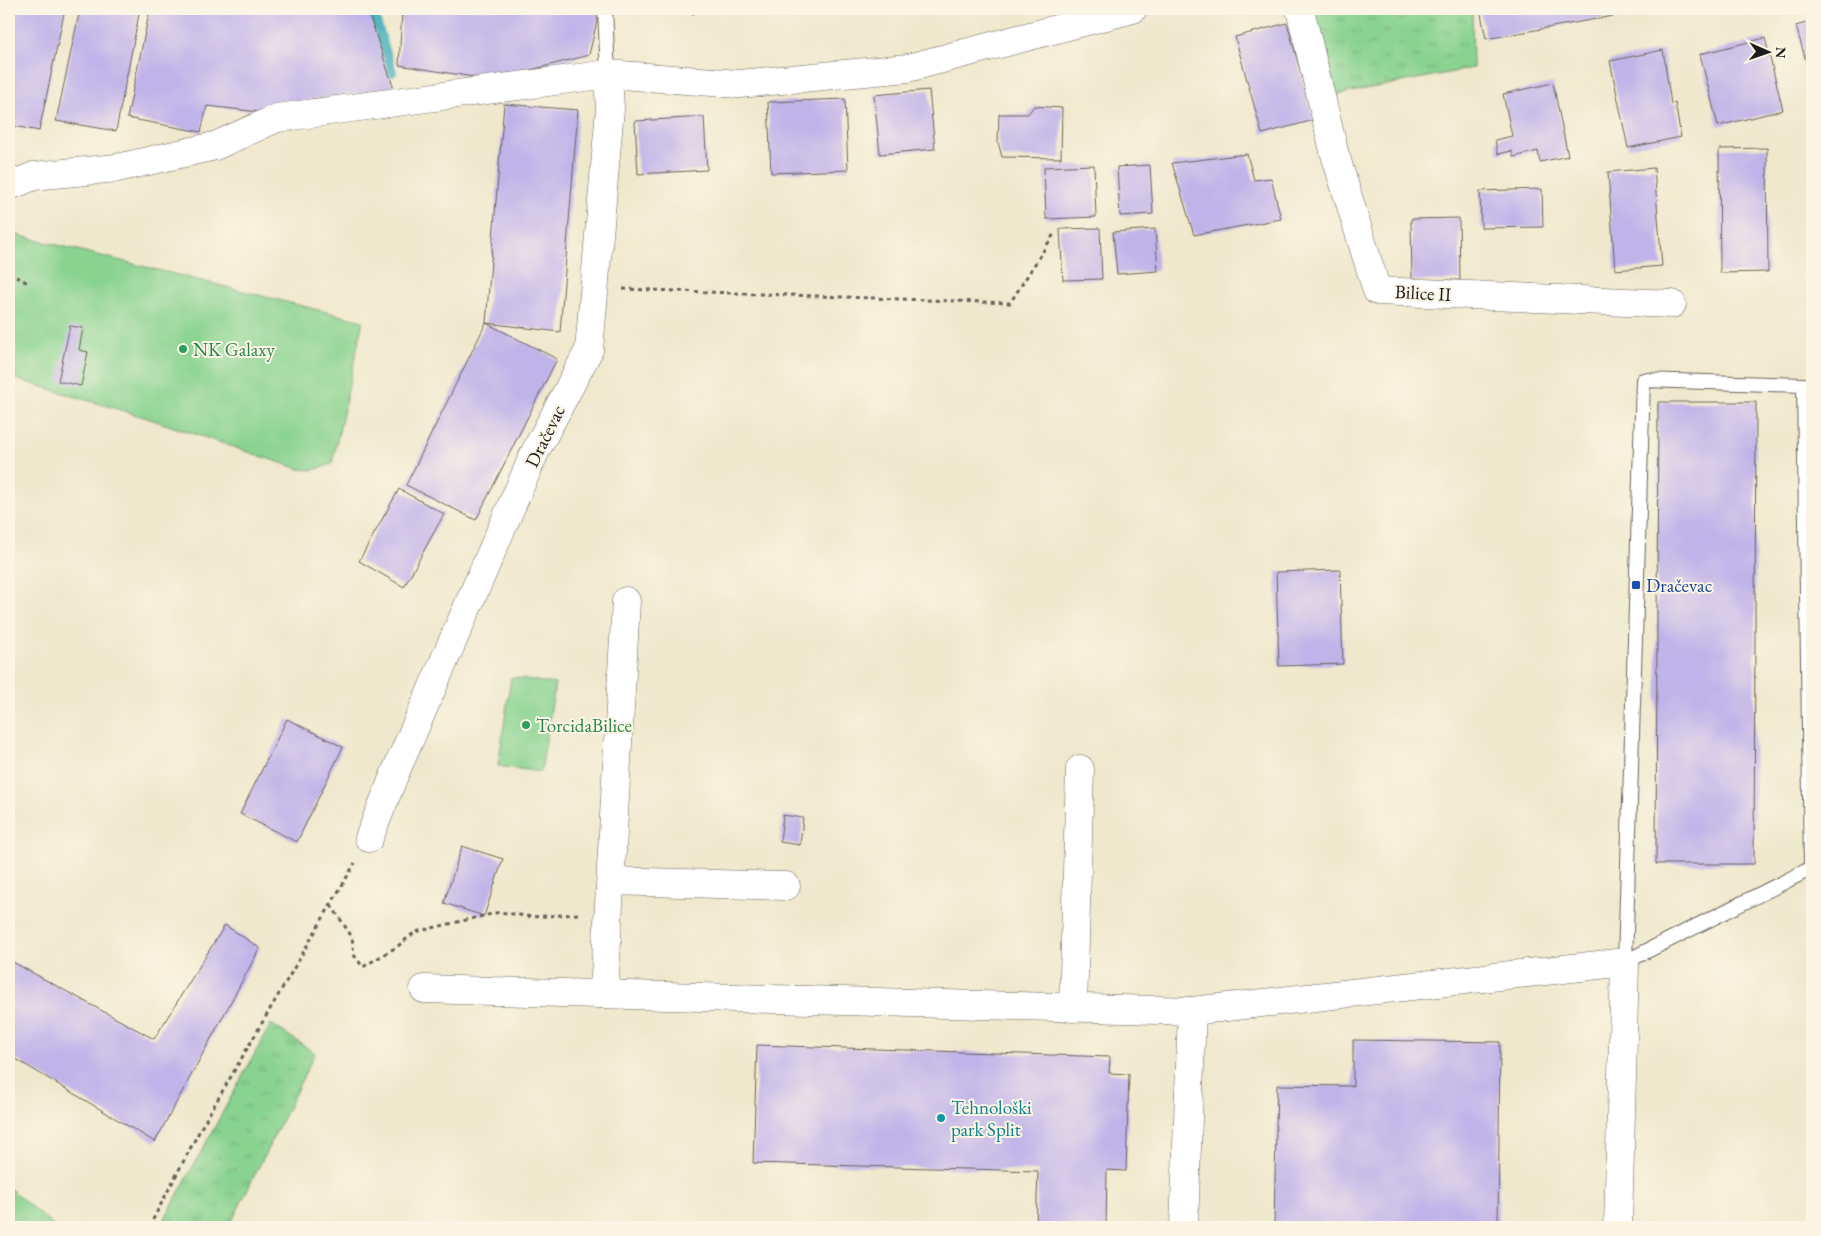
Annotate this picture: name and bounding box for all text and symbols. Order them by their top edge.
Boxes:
north arrow [1744,28,1794,78]
text: N [1772,46,1790,59]
street label: Bilice II [1394,279,1452,307]
place label: NK Galaxy [193,337,276,362]
marker: NK Galaxy [177,343,189,355]
street label: Dračevac [519,400,571,471]
place label: Dračevac [1646,573,1713,598]
marker: Dračevac [1630,579,1642,591]
place label: TorcidaBilice [536,713,632,738]
marker: TorcidaBilice [520,719,532,731]
place label: Tehnološki park Split [951,1095,1032,1142]
marker: Tehnološki park Split [935,1112,947,1124]

